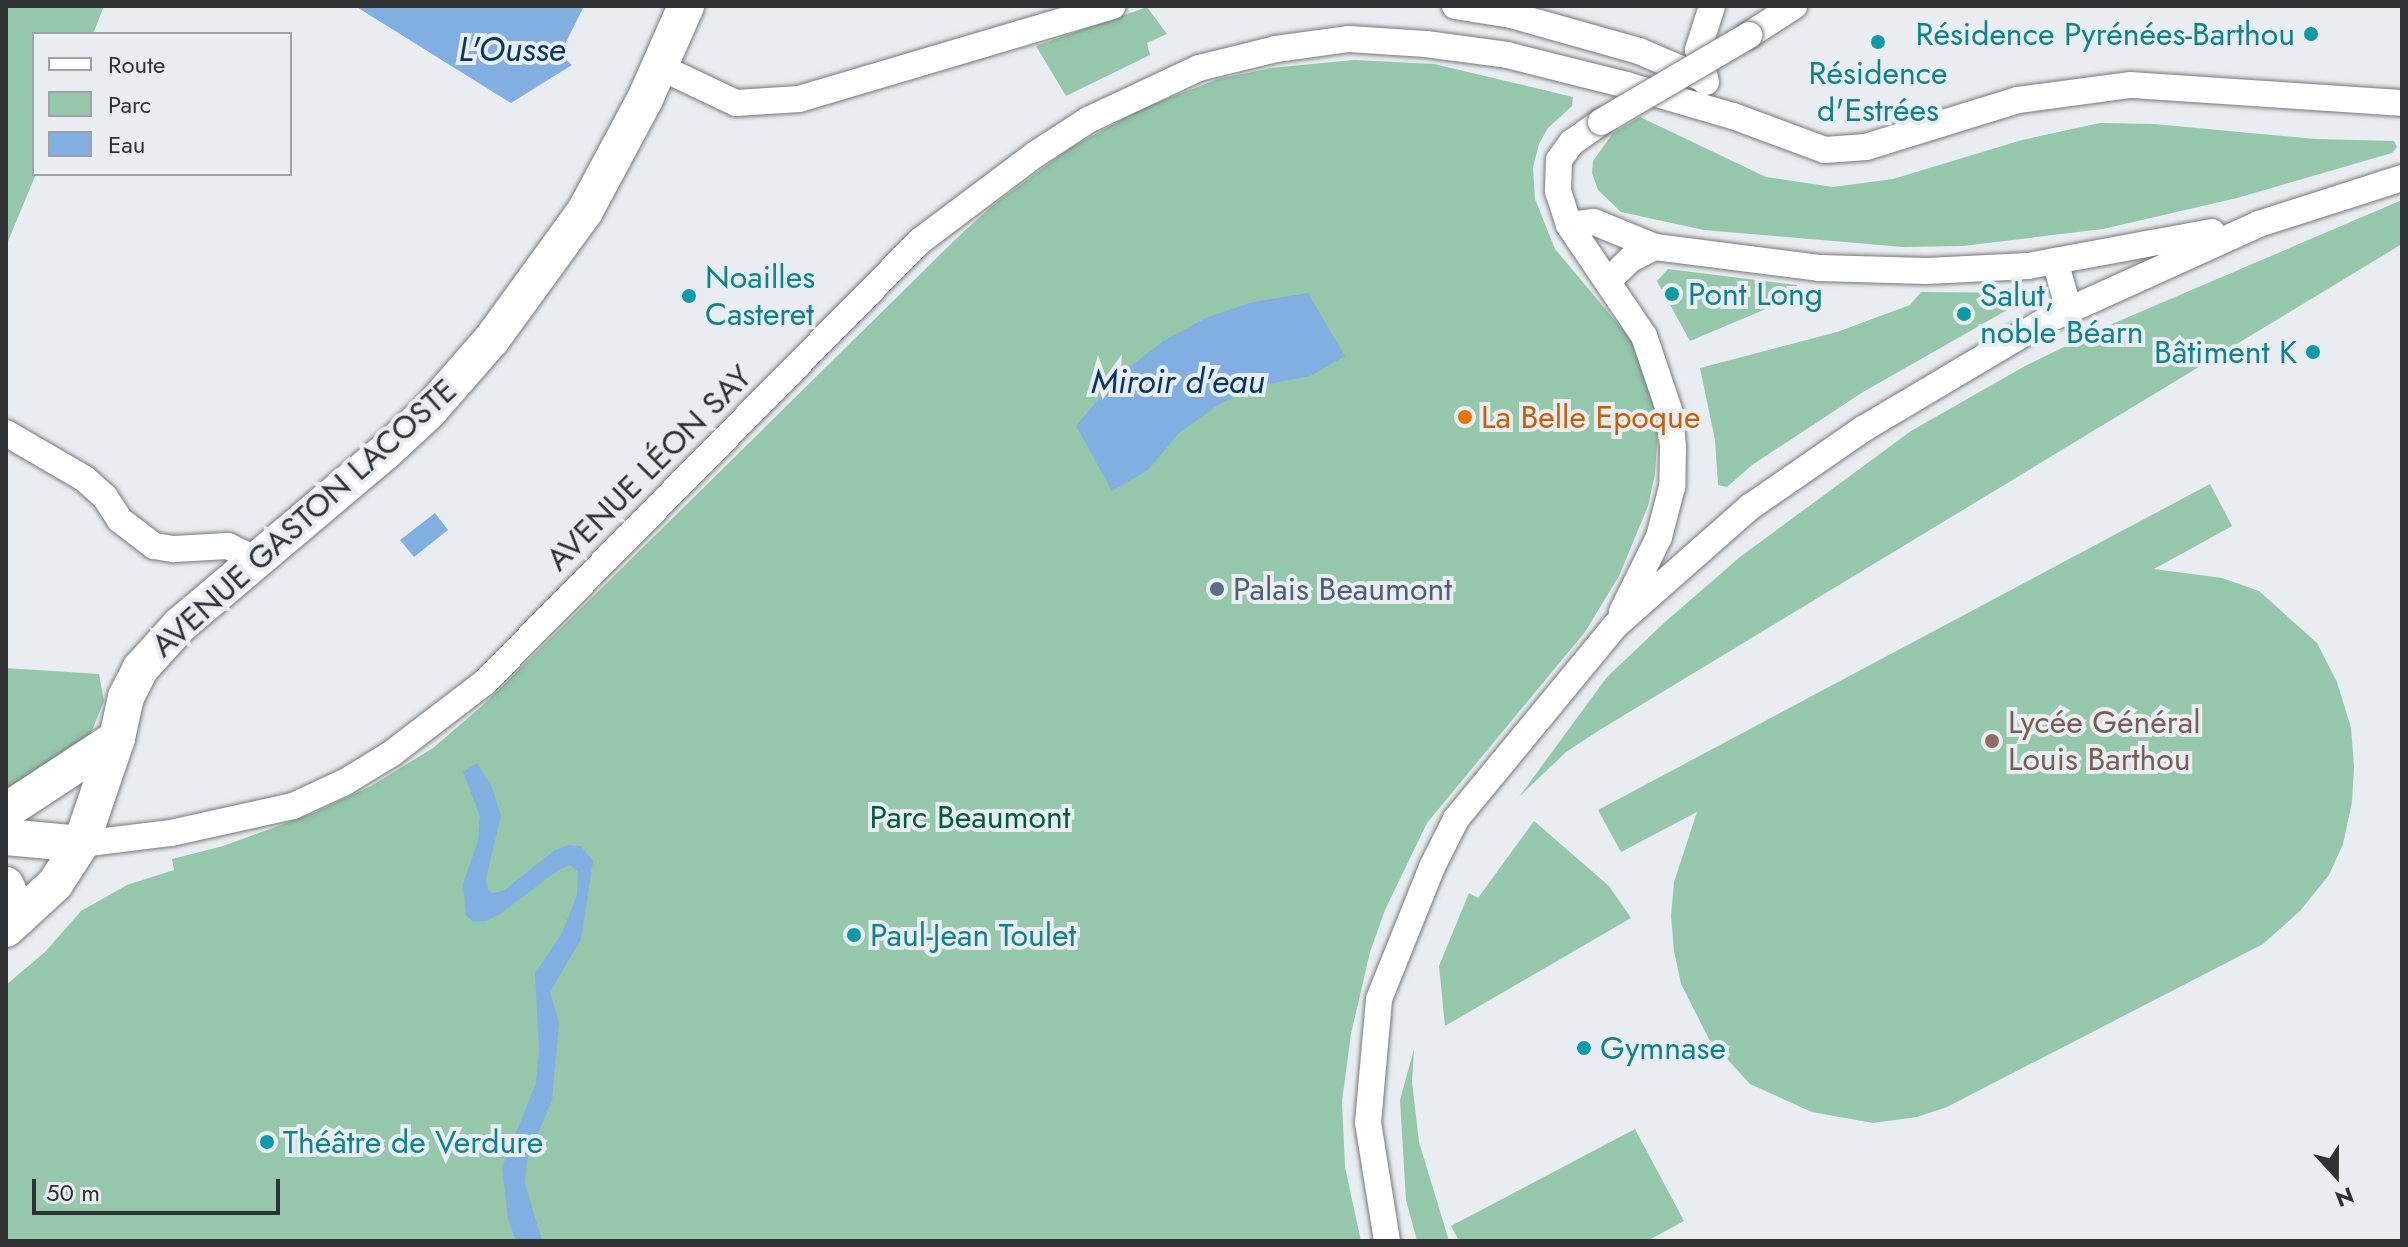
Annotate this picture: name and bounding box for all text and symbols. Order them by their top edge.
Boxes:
place label: Résidence Pyrénées-Barthou [1916,15,2295,53]
marker: Résidence Pyrénées-Barthou [2302,25,2320,43]
water label: L'Ousse [458,30,566,70]
legend [32,32,292,176]
marker: Résidence d'Estrées [1869,33,1887,51]
text: Route [108,47,165,82]
place label: Résidence d'Estrées [1809,55,1947,130]
text: Parc [108,87,151,122]
text: Eau [108,127,145,162]
place label: Noailles Casteret [705,259,815,334]
place label: Pont Long [1688,275,1823,313]
place label: Salut, noble Béarn [1980,277,2143,352]
marker: Pont Long [1663,285,1681,303]
marker: Noailles Casteret [680,287,698,305]
marker: Salut, noble Béarn [1955,305,1973,323]
place label: Bâtiment K [2154,333,2297,371]
marker: Bâtiment K [2304,343,2322,361]
street label: AVENUE LÉON SAY [538,357,760,579]
water label: Miroir d'eau [1091,362,1265,402]
street label: AVENUE GASTON LACOSTE [144,371,464,665]
place label: La Belle Epoque [1481,398,1700,436]
marker: La Belle Epoque [1456,408,1474,426]
place label: Palais Beaumont [1233,570,1452,608]
marker: Palais Beaumont [1208,580,1226,598]
place label: Lycée Général Louis Barthou [2008,704,2201,779]
marker: Lycée Général Louis Barthou [1983,732,2001,750]
park label: Parc Beaumont [870,798,1070,836]
place label: Paul-Jean Toulet [870,916,1076,954]
marker: Paul-Jean Toulet [845,926,863,944]
place label: Gymnase [1600,1029,1726,1067]
marker: Gymnase [1575,1039,1593,1057]
place label: Théâtre de Verdure [283,1123,543,1161]
marker: Théâtre de Verdure [258,1133,276,1151]
north arrow [2296,1135,2376,1215]
scale bar [36,1163,284,1213]
text: 50 m [46,1175,100,1210]
text: N [2331,1179,2358,1215]

